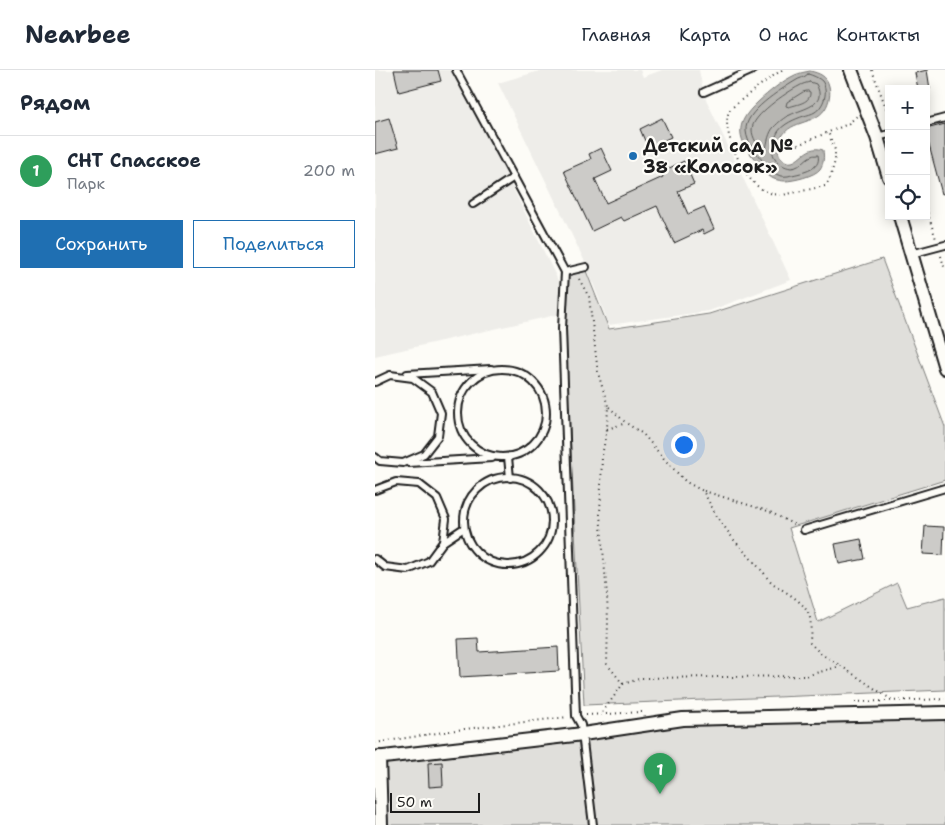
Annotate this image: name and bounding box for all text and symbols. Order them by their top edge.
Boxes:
text: Nearbee [25,19,131,51]
text: Главная [581,23,651,47]
text: Карта [679,23,731,47]
text: О нас [759,23,808,47]
text: Контакты [836,23,920,47]
map controls [885,85,930,220]
button: + [885,85,930,130]
text: Рядом [20,89,90,117]
button: − [885,130,930,175]
place label: Детский сад № 38 «Колосок» [643,134,793,179]
text: СНТ Спасское [67,148,201,173]
marker: Детский сад № 38 «Колосок» [627,150,639,162]
text: 1 [32,160,40,181]
text: 200 m [303,160,355,181]
text: Парк [67,173,105,194]
button: locate [885,175,930,220]
button: Сохранить [20,220,183,268]
button: Поделиться [193,220,355,268]
your location [671,432,697,458]
pin: 1 [644,753,676,794]
scale bar [390,790,480,813]
text: 50 m [397,793,432,811]

